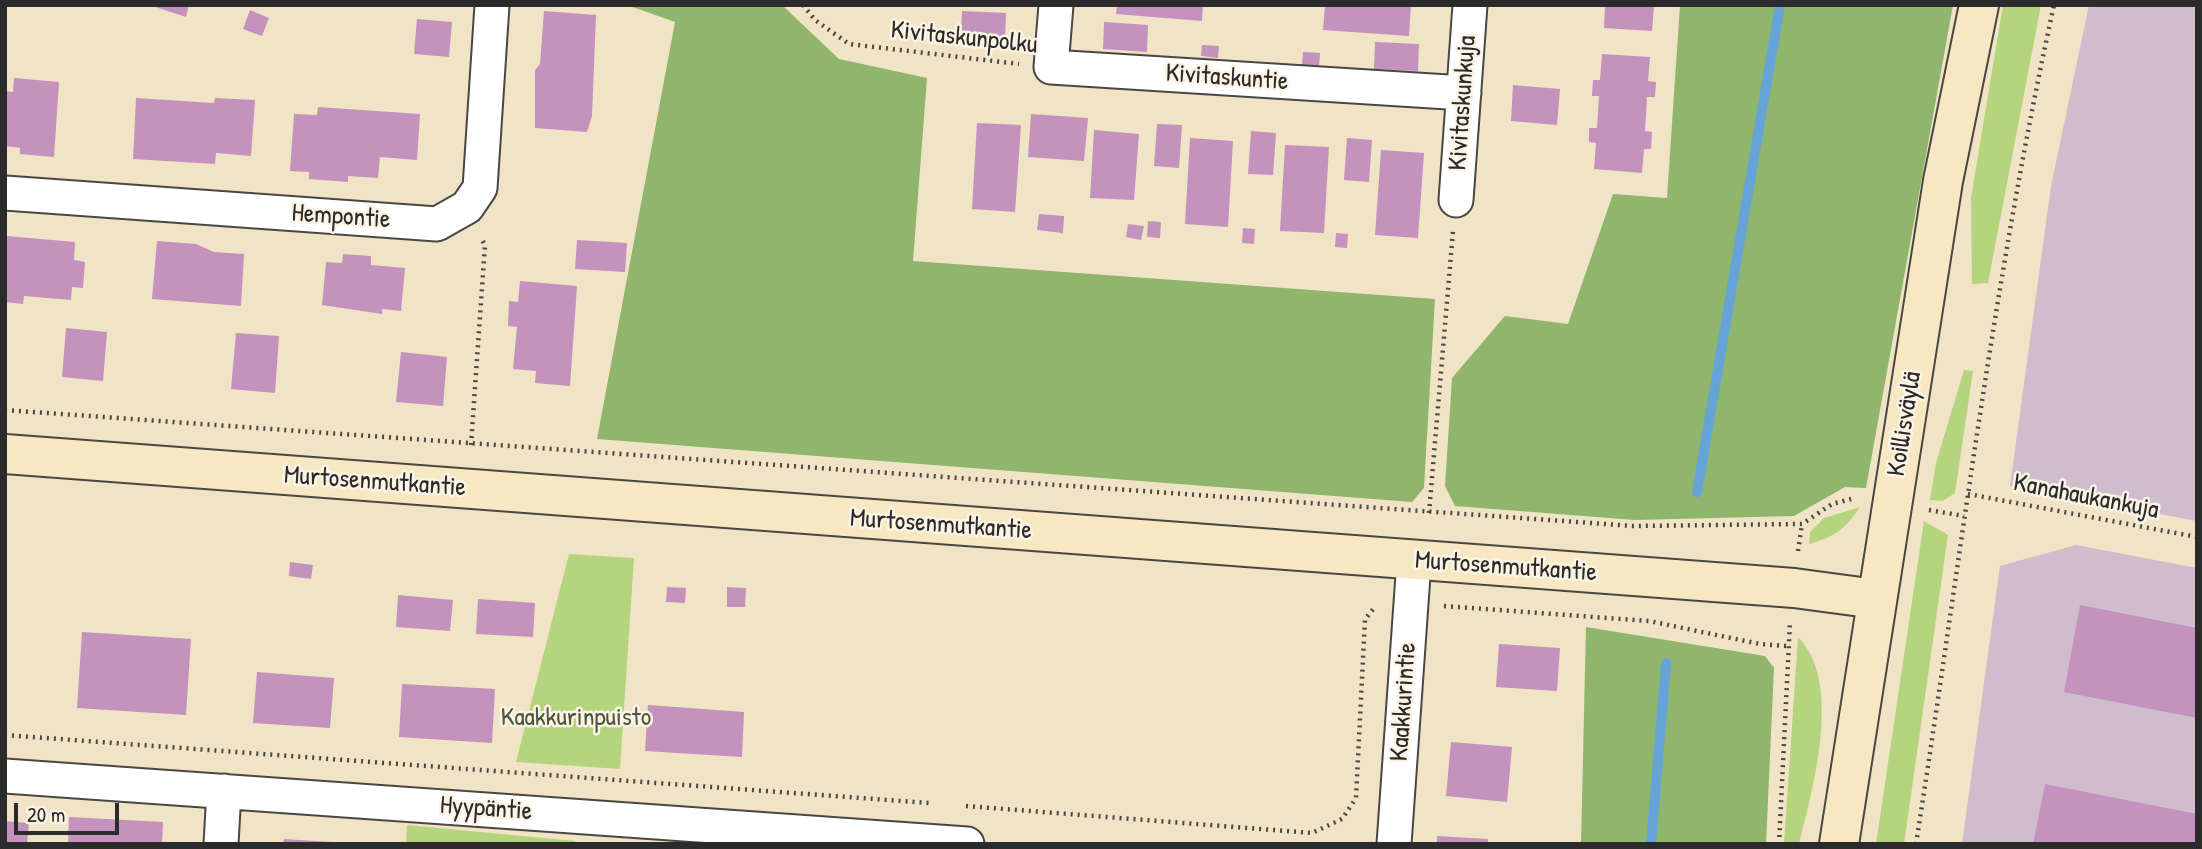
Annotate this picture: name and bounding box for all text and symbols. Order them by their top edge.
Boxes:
street label: Kivitaskunpolku [889,15,1039,61]
street label: Kivitaskunkuja [1443,34,1483,172]
street label: Kivitaskuntie [1165,58,1289,98]
street label: Hempontie [291,198,391,236]
street label: Koillisväylä [1881,369,1929,479]
street label: Murtosenmutkantie [283,460,467,504]
street label: Kanahaukankuja [2011,468,2161,526]
street label: Murtosenmutkantie [849,503,1033,547]
street label: Murtosenmutkantie [1414,545,1598,589]
street label: Kaakkurintie [1384,642,1424,762]
park label: Kaakkurinpuisto [501,702,651,734]
scale bar [18,790,122,834]
street label: Hyypäntie [439,790,533,828]
text: 20 m [27,800,65,829]

